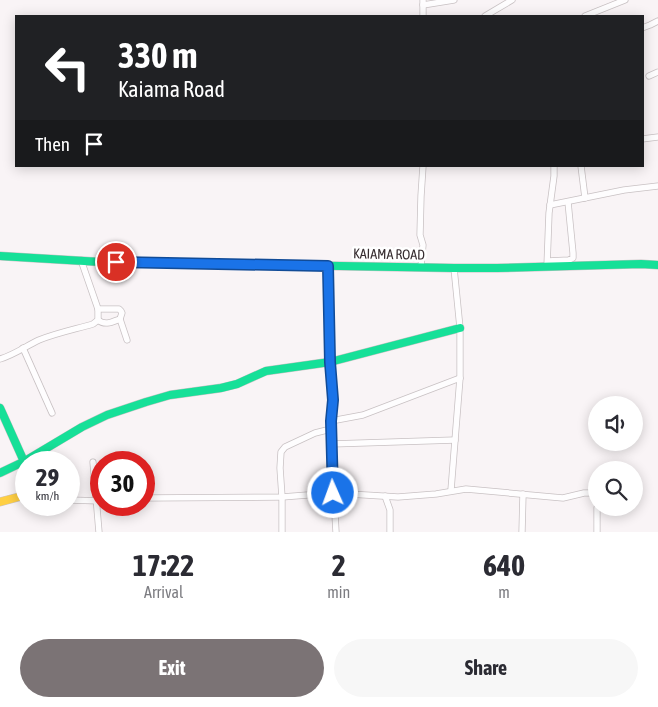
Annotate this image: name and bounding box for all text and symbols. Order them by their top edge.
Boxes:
icon: left [35,35,100,100]
text: 330 m [118,35,197,75]
text: Kaiama Road [118,76,225,102]
icon: arrive [80,130,108,158]
text: Then [35,133,70,155]
pin [95,241,137,283]
street label: KAIAMA ROAD [353,245,425,263]
icon: arrive [102,248,130,276]
map controls [588,396,643,516]
button: sound [588,396,643,451]
speed limit sign: 30 [90,451,155,516]
button: search [588,461,643,516]
text: 29 [36,463,59,491]
position arrow [306,466,358,518]
text: km/h [36,489,59,503]
text: 17:22 [133,548,194,582]
text: 2 [332,548,346,582]
text: 640 [483,548,525,582]
text: Arrival [144,583,183,601]
text: min [327,583,350,601]
text: m [498,583,510,601]
button: Exit [20,639,324,697]
button: Share [334,639,638,697]

